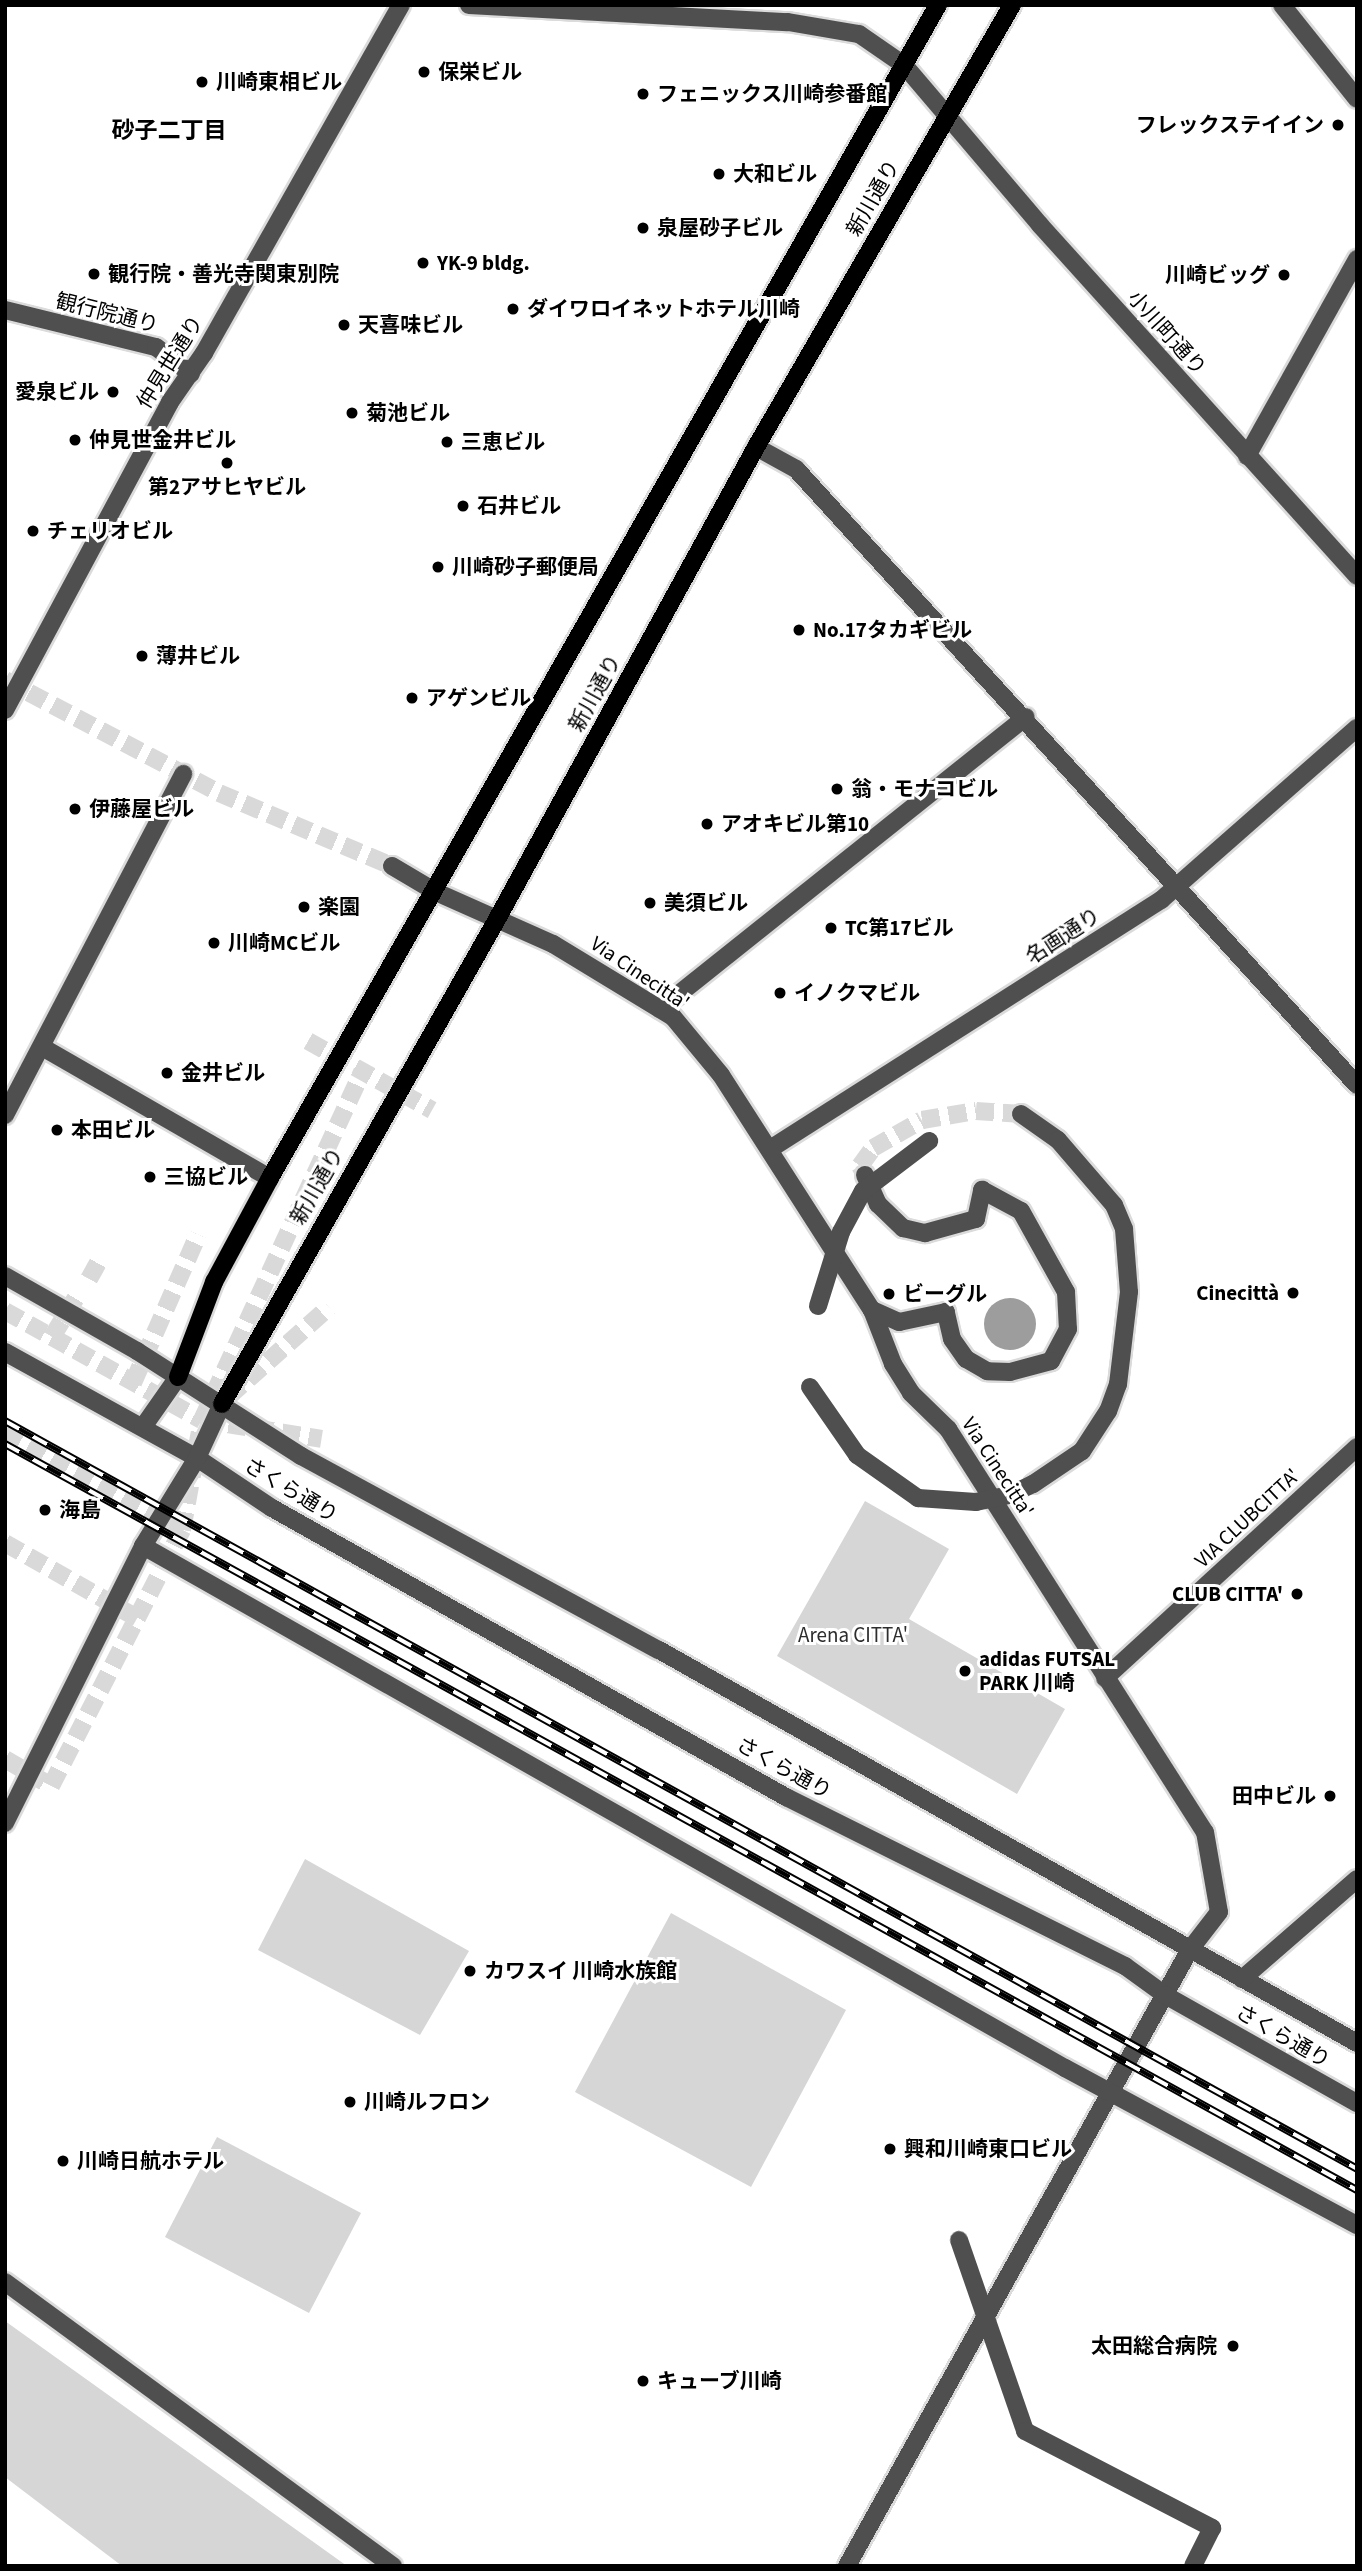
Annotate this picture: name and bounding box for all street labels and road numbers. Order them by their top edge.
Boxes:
street label: 新川通り [841,155,905,241]
street label: 小川町通り [1123,286,1211,380]
street label: 観行院通り [53,288,161,338]
street label: 仲見世通り [131,311,209,413]
street label: 新川通り [564,650,626,736]
street label: 名画通り [1021,903,1105,969]
street label: Via Cinecitta' [586,931,694,1015]
street label: 新川通り [285,1143,349,1229]
street label: Via Cinecitta' [956,1412,1040,1522]
street label: さくら通り [240,1452,342,1528]
street label: VIA CLUBCITTA' [1189,1463,1305,1573]
street label: さくら通り [732,1732,836,1804]
street label: さくら通り [1231,1999,1335,2073]

